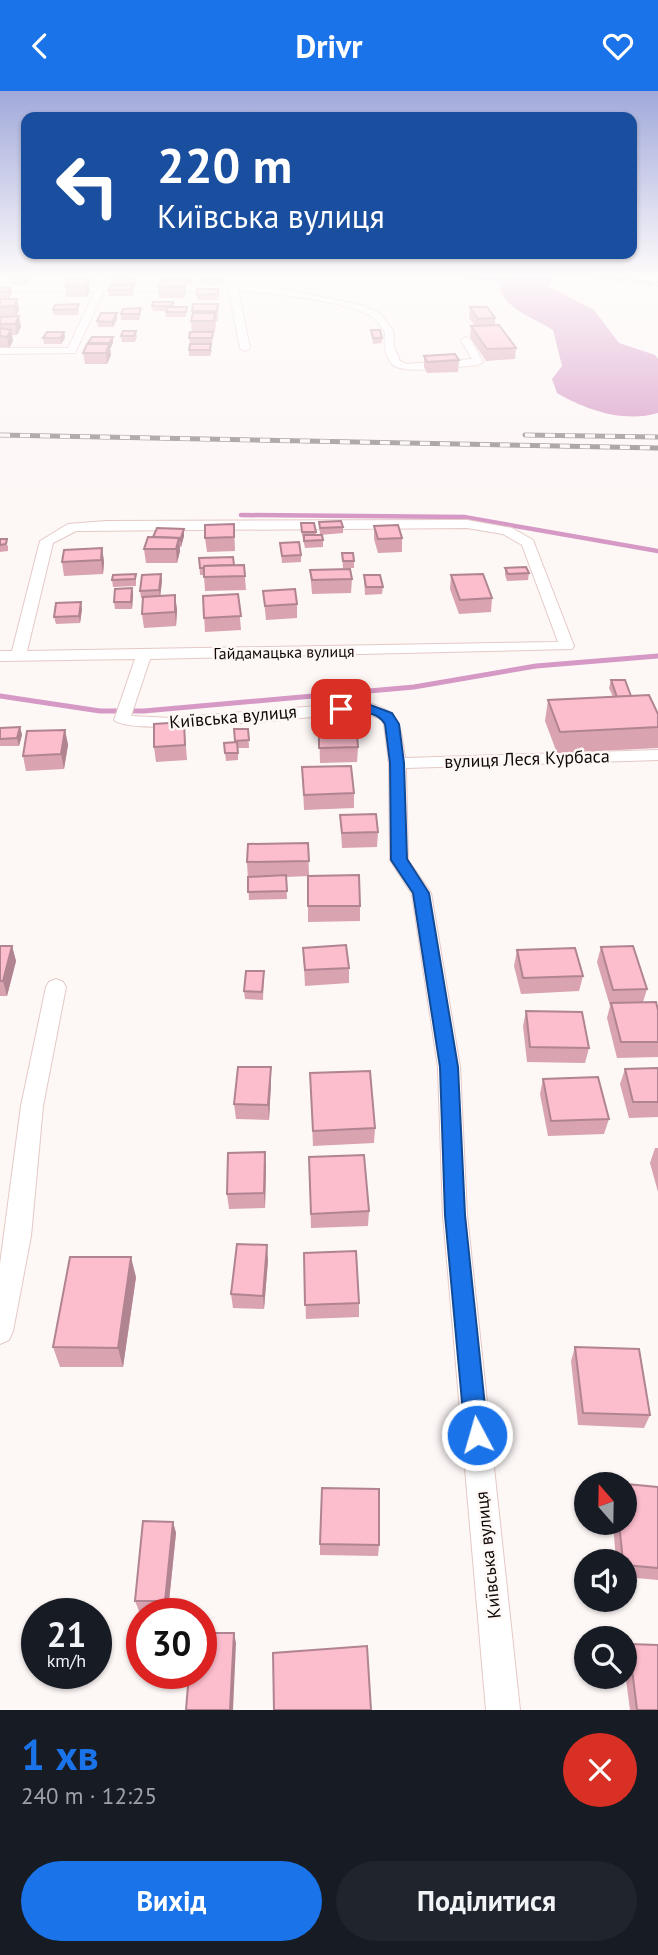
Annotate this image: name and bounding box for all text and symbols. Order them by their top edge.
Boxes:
text: Drivr [295,25,363,67]
icon: back [21,27,59,65]
icon: heart [599,27,637,65]
text: 220 m [157,133,292,197]
icon: left [42,140,133,231]
text: Київська вулиця [157,195,385,237]
street label: Гайдамацька вулиця [213,641,355,663]
pin [311,679,371,739]
icon: arrive [322,690,360,728]
street label: Київська вулиця [168,699,298,734]
street label: вулиця Леся Курбаса [444,744,610,773]
position arrow [440,1398,514,1472]
north arrow [574,1472,637,1535]
map controls [574,1472,637,1689]
street label: Київська вулиця [469,1490,506,1620]
button: sound [574,1549,637,1612]
speed limit sign: 30 [126,1598,217,1689]
text: 21 [47,1611,86,1657]
button: search [574,1626,637,1689]
text: km/h [47,1649,86,1672]
text: 1 хв [21,1727,99,1782]
button: close [563,1733,637,1807]
text: 240 m · 12:25 [21,1781,157,1810]
button: Вихід [21,1861,322,1941]
button: Поділитися [336,1861,637,1941]

